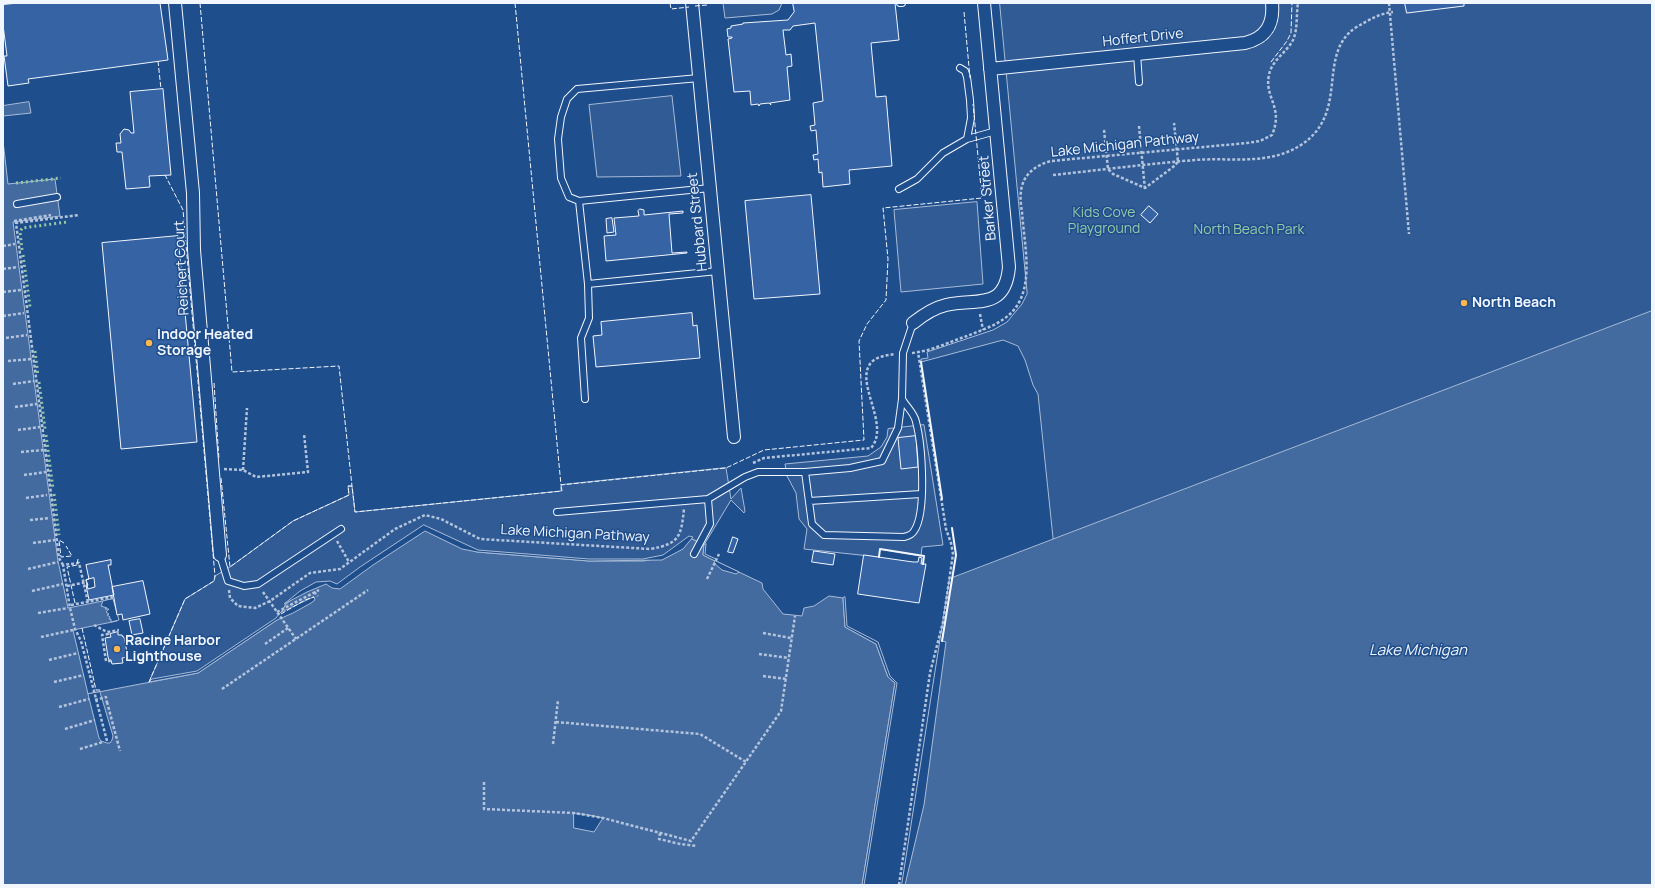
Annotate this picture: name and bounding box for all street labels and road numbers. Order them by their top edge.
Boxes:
street label: Hoffert Drive [1102,25,1184,51]
street label: Lake Michigan Pathway [1050,129,1200,161]
street label: Barker Street [976,155,1000,241]
street label: Hubbard Street [684,172,712,272]
street label: Reichert Court [171,220,193,316]
street label: Lake Michigan Pathway [500,522,650,546]

